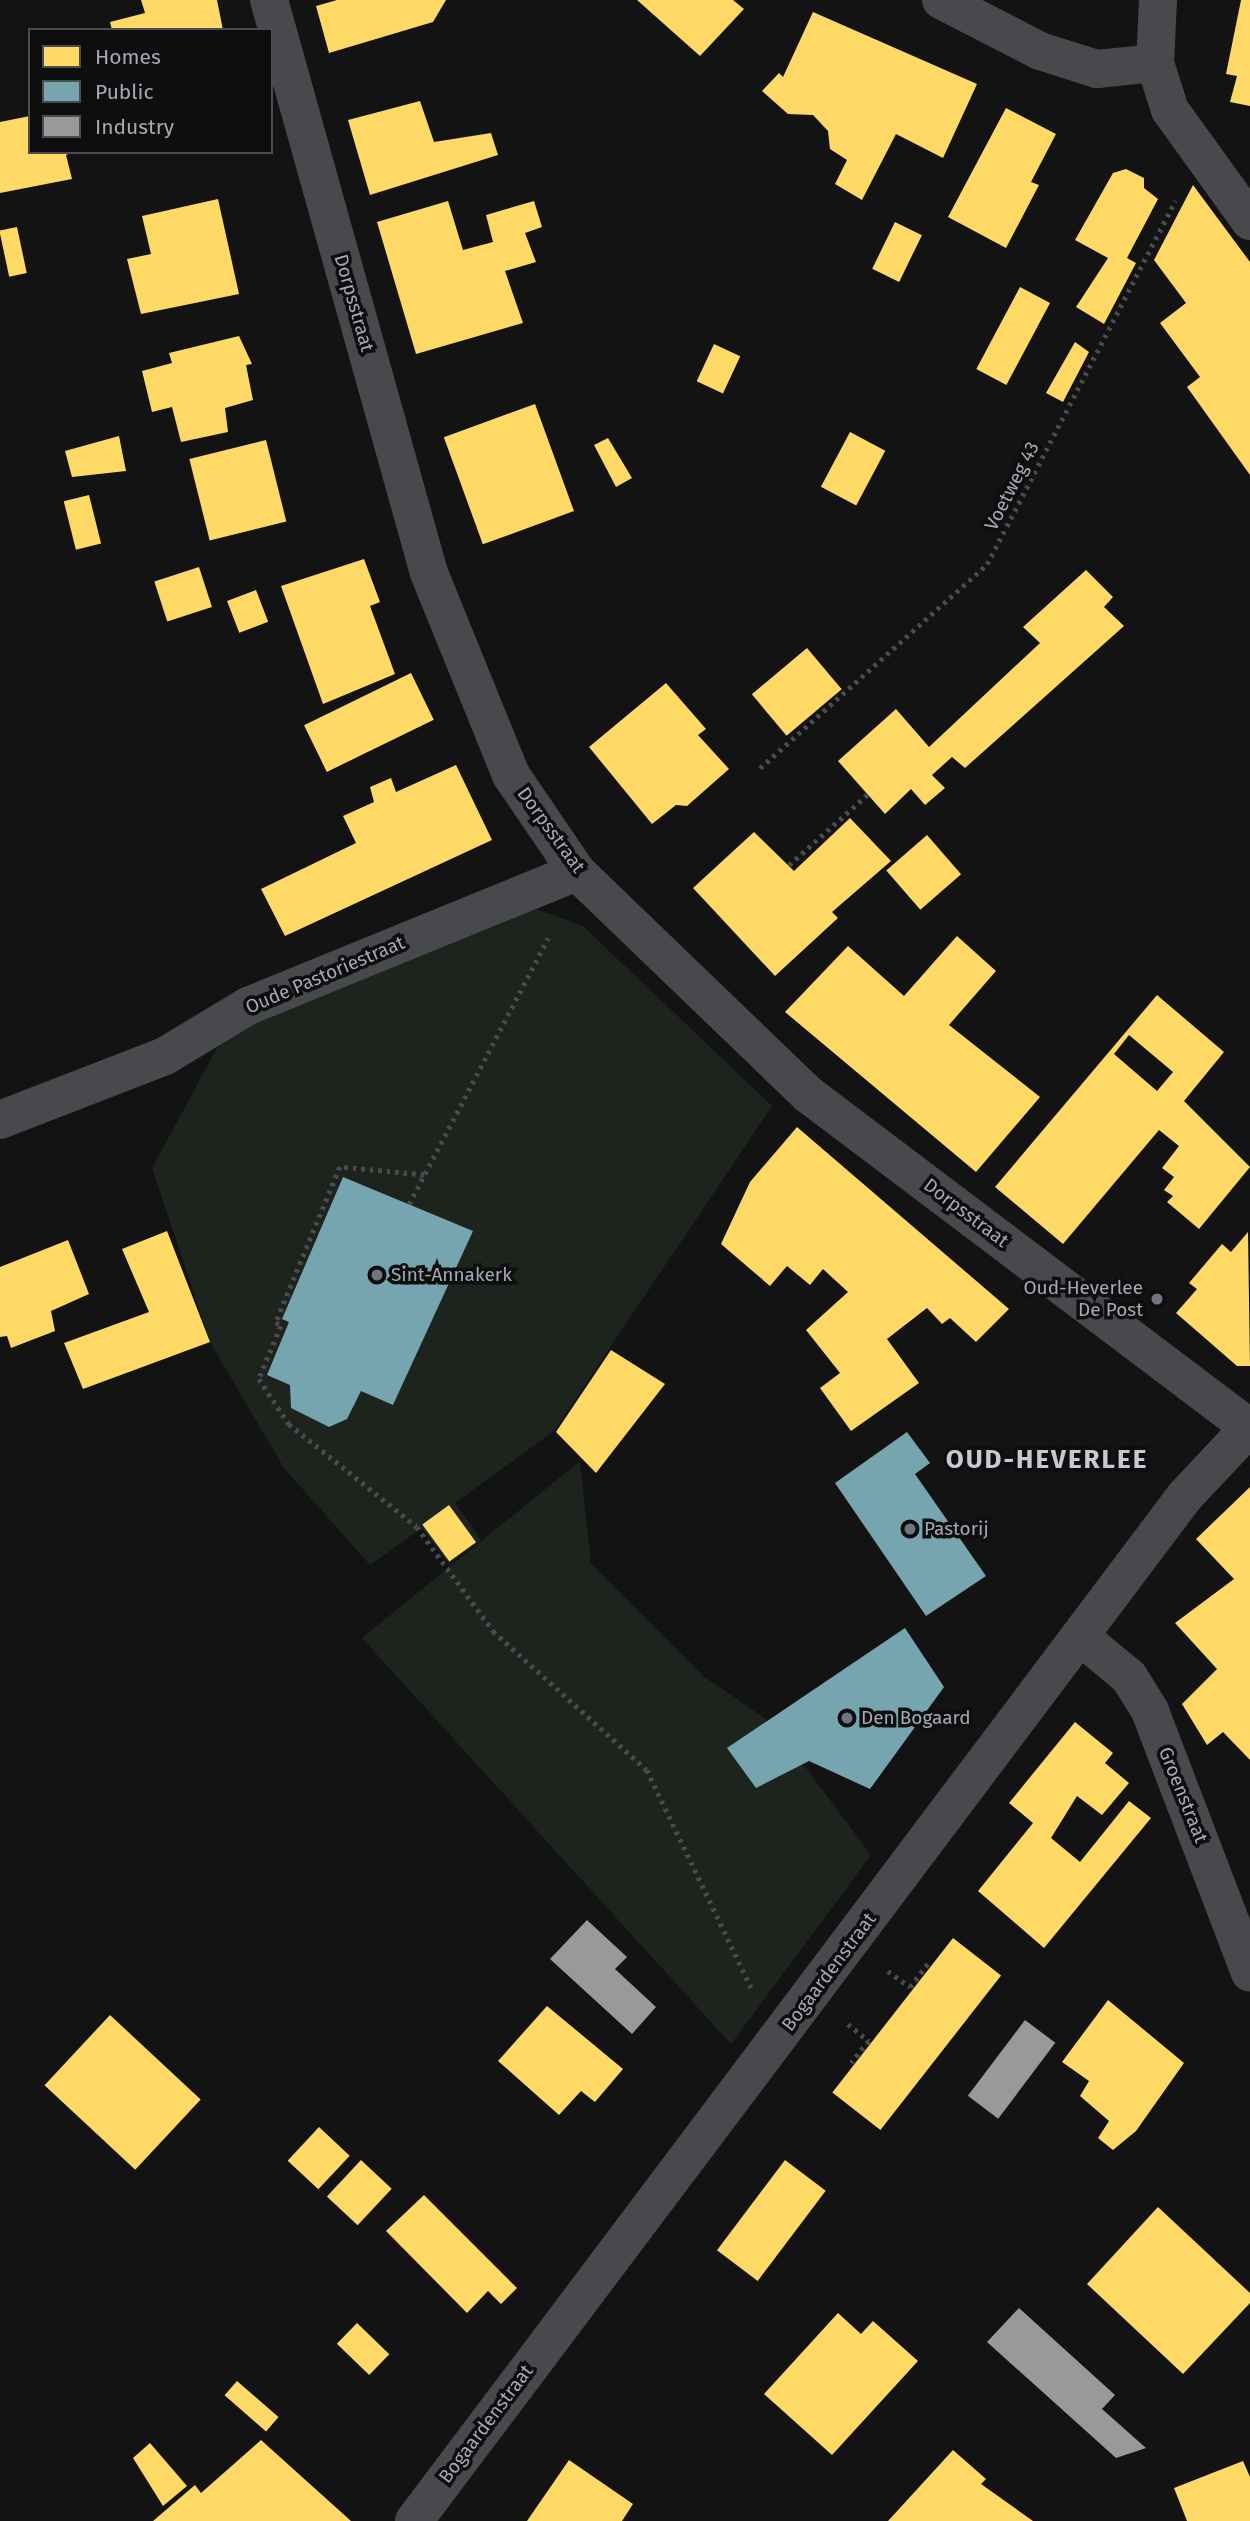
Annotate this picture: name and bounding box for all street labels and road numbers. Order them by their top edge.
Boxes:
street label: Dorpsstraat [329,252,379,354]
street label: Voetweg 43 [980,438,1044,534]
street label: Dorpsstraat [512,783,590,877]
street label: Oude Pastoriestraat [242,931,408,1019]
street label: Dorpsstraat [919,1174,1013,1252]
street label: Groenstraat [1153,1744,1213,1846]
street label: Bogaardenstraat [777,1908,881,2036]
street label: Bogaardenstraat [434,2360,538,2488]

